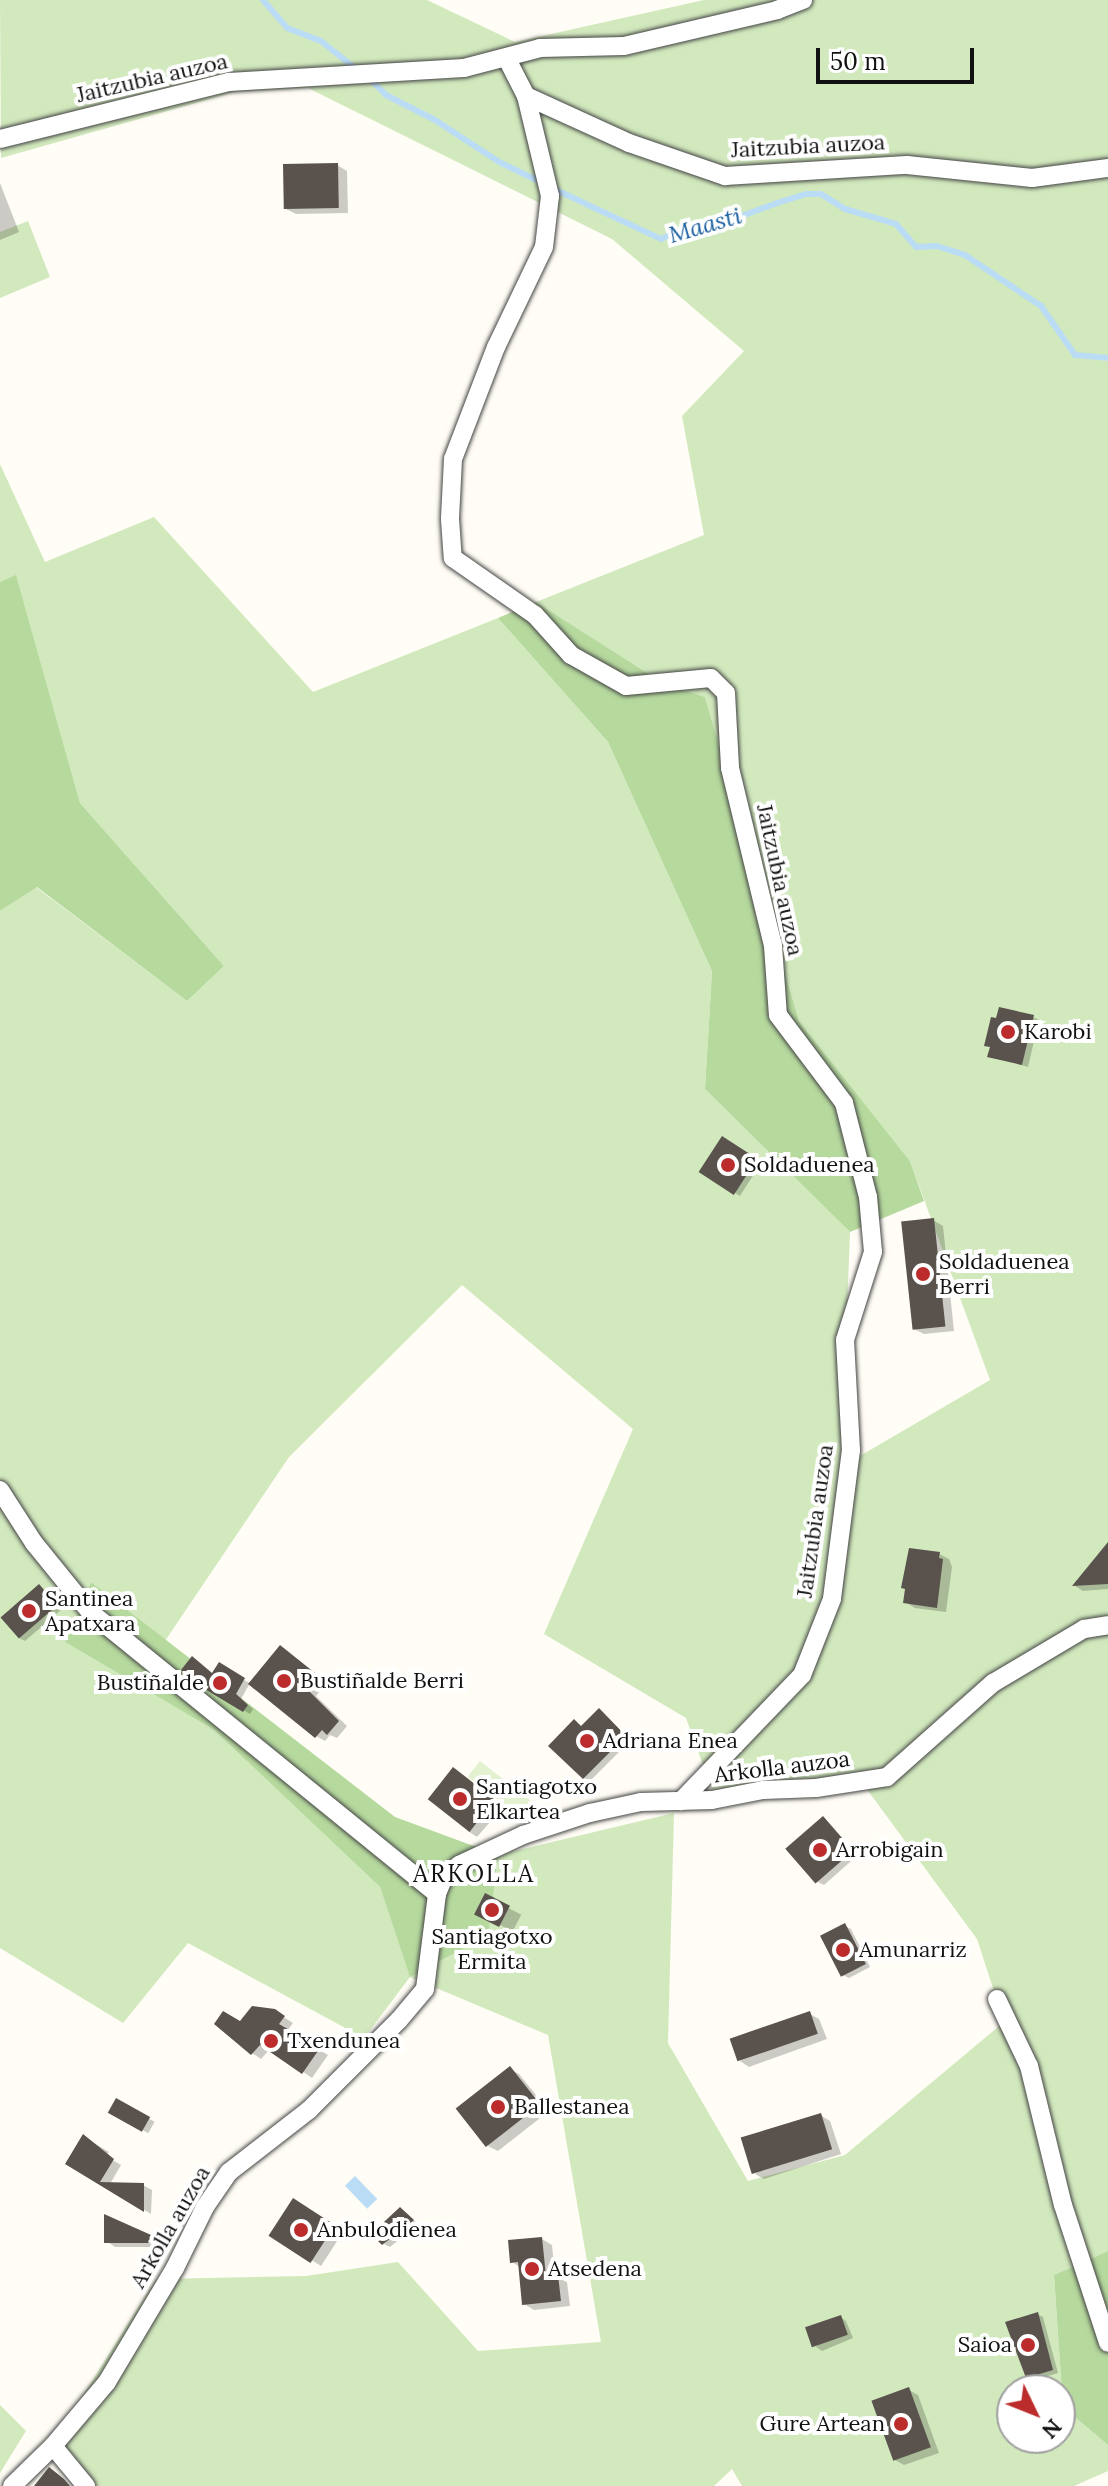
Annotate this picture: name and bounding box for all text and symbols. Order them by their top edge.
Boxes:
scale bar [820,32,978,82]
text: 50 m [830,46,886,77]
street label: Jaitzubia auzoa [74,48,230,108]
street label: Jaitzubia auzoa [730,129,886,163]
water label: Maasti [665,201,745,249]
street label: Jaitzubia auzoa [751,802,809,958]
place label: Karobi [1024,1019,1092,1045]
marker: Karobi [999,1023,1017,1041]
place label: Soldaduenea [744,1152,875,1178]
marker: Soldaduenea [719,1156,737,1174]
place label: Soldaduenea Berri [939,1248,1070,1300]
marker: Soldaduenea Berri [914,1265,932,1283]
street label: Jaitzubia auzoa [791,1443,839,1599]
place label: Santinea Apatxara [45,1585,136,1636]
marker: Santinea Apatxara [20,1602,38,1620]
place label: Bustiñalde Berri [300,1668,464,1694]
place label: Bustiñalde [97,1670,204,1696]
marker: Bustiñalde Berri [275,1672,293,1690]
marker: Bustiñalde [211,1674,229,1692]
place label: Adriana Enea [603,1728,738,1754]
marker: Adriana Enea [578,1732,596,1750]
street label: Arkolla auzoa [713,1746,851,1788]
place label: Santiagotxo Elkartea [476,1773,597,1824]
marker: Santiagotxo Elkartea [451,1790,469,1808]
place label: Arrobigain [836,1837,944,1863]
marker: Arrobigain [811,1841,829,1859]
district label: ARKOLLA [413,1860,535,1888]
marker: Santiagotxo Ermita [483,1901,501,1919]
place label: Santiagotxo Ermita [431,1923,553,1974]
place label: Amunarriz [859,1937,967,1963]
marker: Amunarriz [834,1941,852,1959]
place label: Txendunea [287,2028,400,2054]
marker: Txendunea [262,2032,280,2050]
place label: Ballestanea [514,2094,630,2120]
marker: Ballestanea [489,2098,507,2116]
street label: Arkolla auzoa [124,2161,216,2293]
place label: Anbulodienea [317,2217,457,2243]
marker: Anbulodienea [292,2221,310,2239]
place label: Atsedena [548,2256,642,2282]
marker: Atsedena [523,2260,541,2278]
place label: Saioa [958,2332,1012,2358]
marker: Saioa [1019,2336,1037,2354]
north arrow [996,2374,1076,2454]
place label: Gure Artean [759,2411,885,2437]
text: N [1036,2413,1068,2445]
marker: Gure Artean [892,2415,910,2433]

